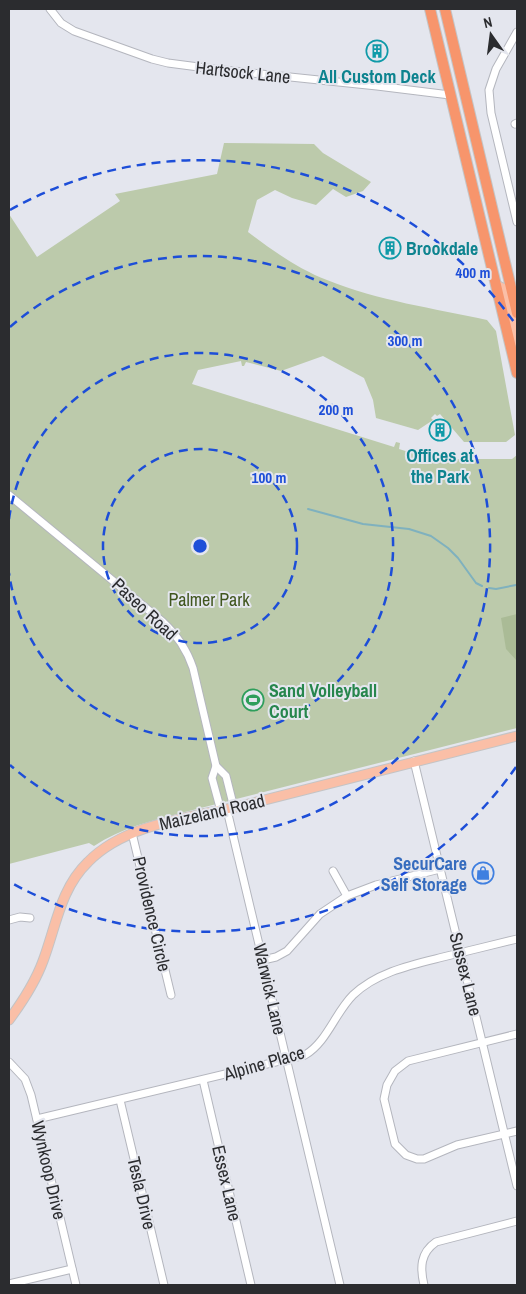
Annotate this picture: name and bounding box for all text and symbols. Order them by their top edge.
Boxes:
north arrow [466,10,516,60]
text: N [482,13,494,32]
building icon: All Custom Deck [365,39,389,63]
street label: Hartsock Lane [194,55,292,89]
place label: All Custom Deck [318,64,436,89]
building icon: Brookdale [378,236,402,260]
place label: Brookdale [406,236,478,261]
text: 400 m [456,262,490,283]
text: 300 m [388,330,422,351]
text: 200 m [319,399,353,420]
building icon: Offices at the Park [428,418,452,442]
place label: Offices at the Park [406,443,474,489]
text: 100 m [252,467,286,488]
centre of rings [191,537,209,555]
street label: Paseo Road [107,572,183,646]
park label: Palmer Park [168,587,250,612]
place label: Sand Volleyball Court [269,678,377,724]
sports icon: Sand Volleyball Court [241,688,265,712]
street label: Maizeland Road [157,788,267,836]
place label: SecurCare Self Storage [381,851,467,897]
street label: Providence Circle [127,854,177,974]
shop icon: SecurCare Self Storage [471,861,495,885]
street label: Sussex Lane [444,930,488,1018]
street label: Warwick Lane [247,941,293,1037]
street label: Alpine Place [220,1040,307,1087]
street label: Wynkoop Drive [25,1118,73,1222]
street label: Essex Lane [206,1143,248,1223]
street label: Tesla Drive [122,1154,162,1232]

